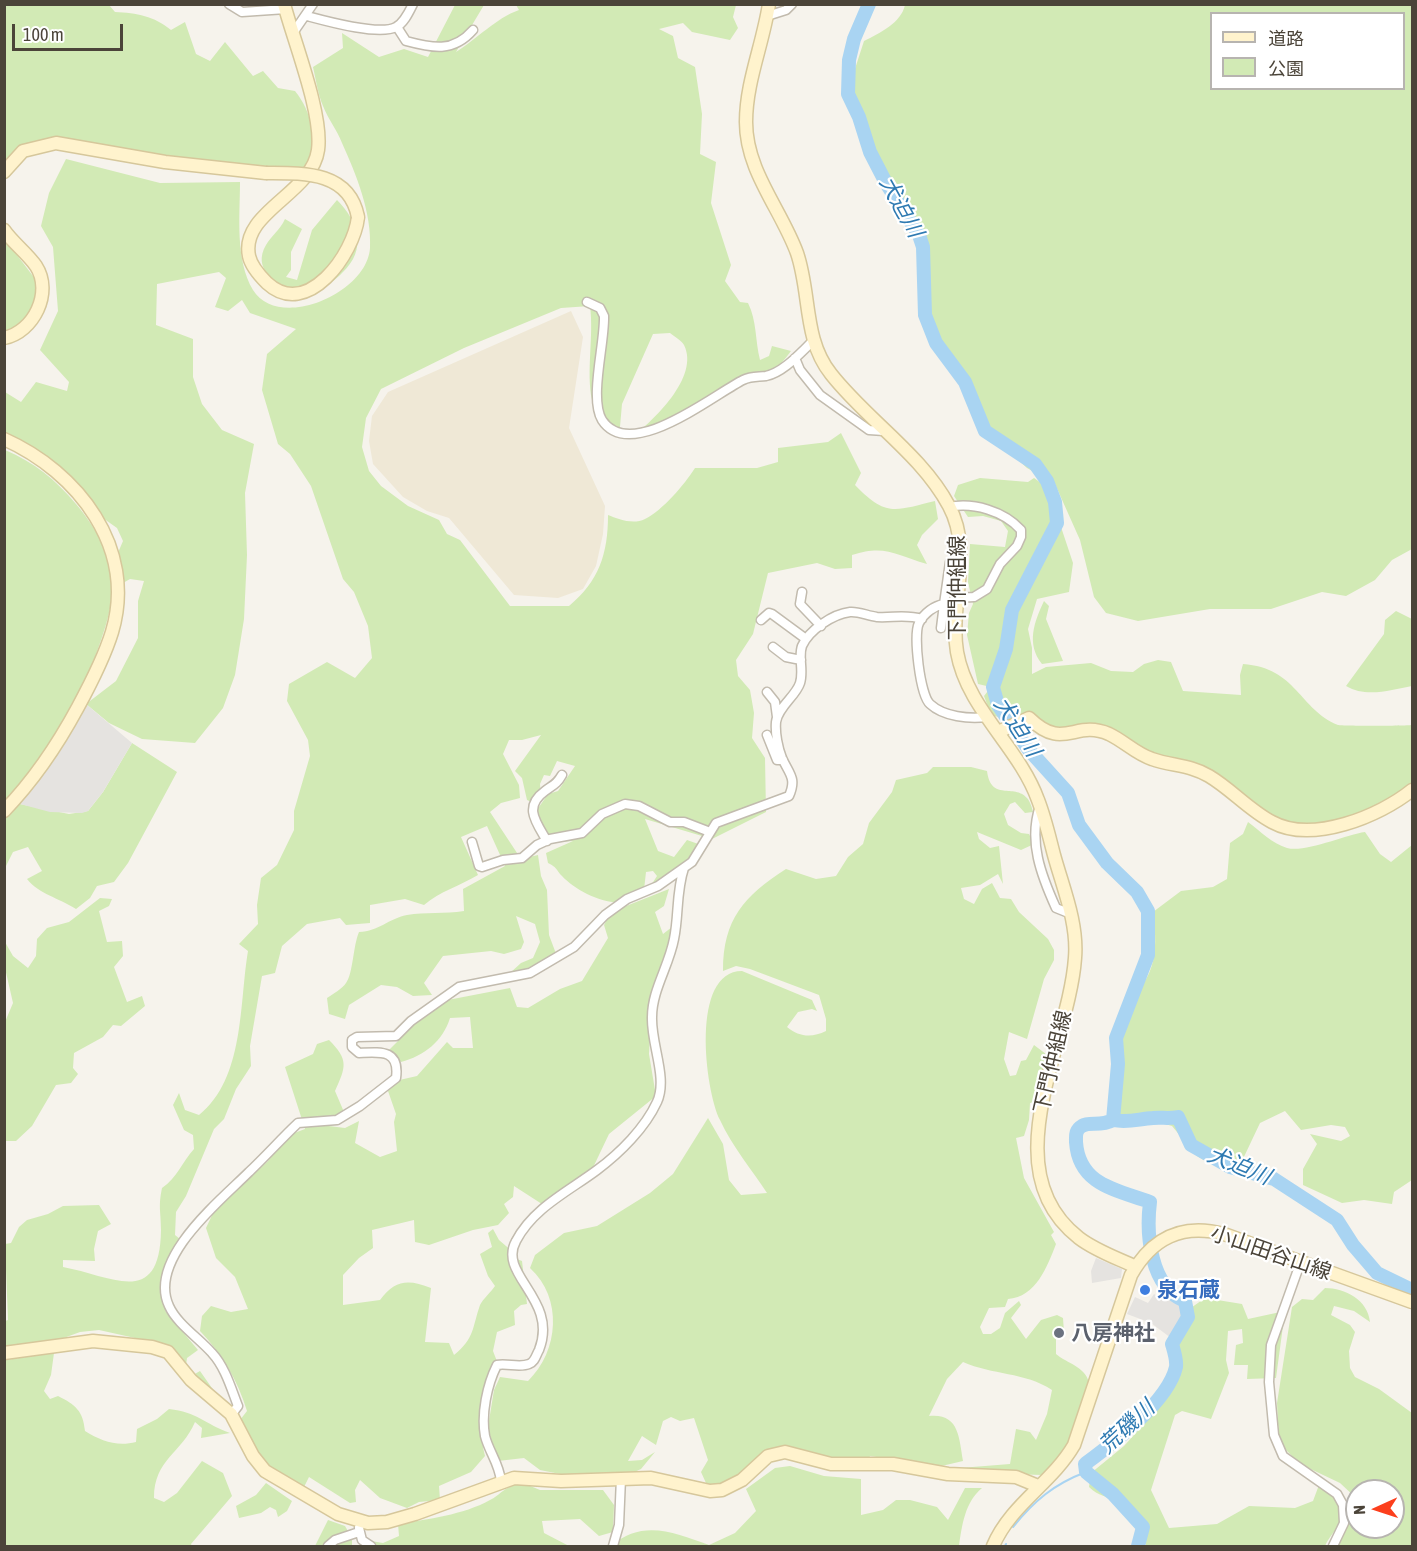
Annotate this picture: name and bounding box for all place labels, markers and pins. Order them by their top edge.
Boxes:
place label: 泉石蔵 [1157,1277,1220,1303]
marker: 泉石蔵 [1138,1283,1152,1297]
place label: 八房神社 [1071,1320,1155,1346]
marker: 八房神社 [1052,1326,1066,1340]

